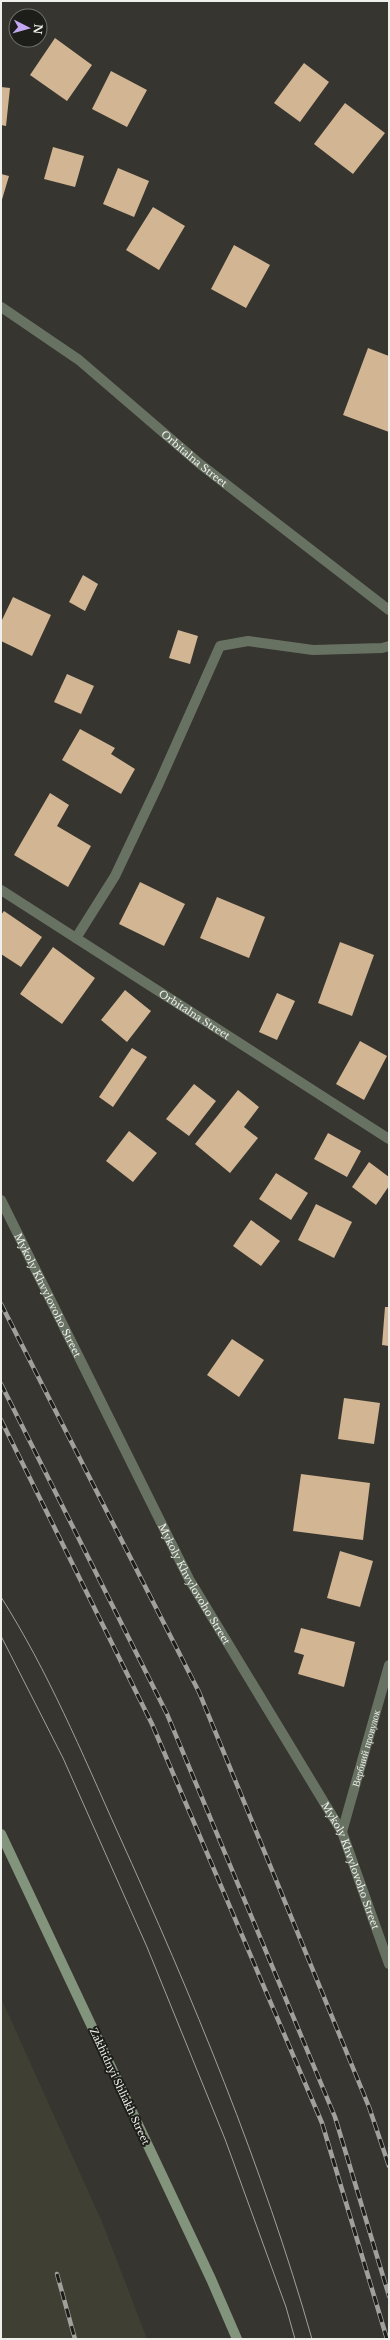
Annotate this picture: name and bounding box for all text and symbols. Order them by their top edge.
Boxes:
north arrow [8,8,48,48]
text: N [30,23,45,36]
street label: Orbitalna Street [158,428,230,490]
street label: Orbitalna Street [156,987,233,1042]
street label: Mykoly Khvylovoho Street [11,1231,84,1360]
street label: Mykoly Khvylovoho Street [155,1521,233,1647]
street label: Вербний провулок [349,1708,383,1788]
street label: Mykoly Khvylovoho Street [318,1800,382,1931]
street label: Zakhidnyi Shliakh Street [87,2026,152,2147]

